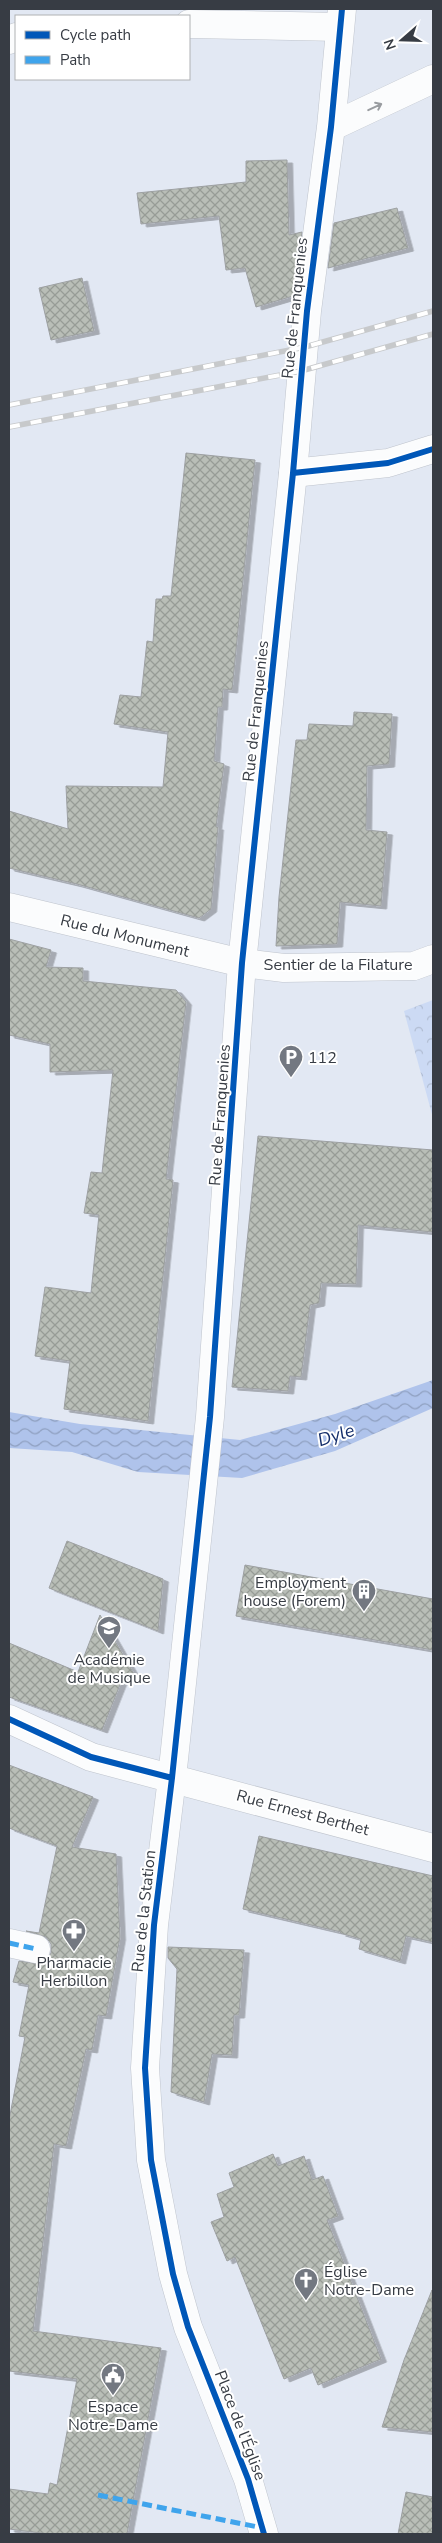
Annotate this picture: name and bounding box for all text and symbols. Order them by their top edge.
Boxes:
legend [15,15,190,80]
north arrow [377,15,427,65]
text: Cycle path [60,25,131,45]
text: N [380,36,401,52]
text: Path [60,50,91,70]
one-way arrow [367,101,382,111]
street label: Rue de Franquenies [277,236,313,380]
street label: Rue de Franquenies [238,639,274,783]
street label: Rue du Monument [58,909,192,963]
street label: Sentier de la Filature [264,954,412,976]
street label: Rue de Franquenies [204,1044,236,1187]
parking icon: 112 [278,1044,304,1078]
place label: 112 [308,1047,337,1069]
water label: Dyle [314,1418,358,1452]
place label: Employment house (Forem) [243,1572,346,1612]
building icon: Employment house (Forem) [351,1578,377,1612]
school or university icon: Académie de Musique [96,1615,122,1649]
place label: Académie de Musique [68,1649,150,1689]
street label: Rue Ernest Berthet [234,1785,372,1841]
street label: Rue de la Station [127,1849,161,1973]
pharmacy icon: Pharmacie Herbillon [61,1918,87,1952]
place label: Pharmacie Herbillon [36,1952,112,1992]
place label: Église Notre-Dame [324,2261,414,2301]
church icon: Église Notre-Dame [293,2267,319,2301]
public building icon: Espace Notre-Dame [100,2362,126,2396]
street label: Place de l’Église [209,2367,271,2484]
place label: Espace Notre-Dame [68,2396,158,2436]

